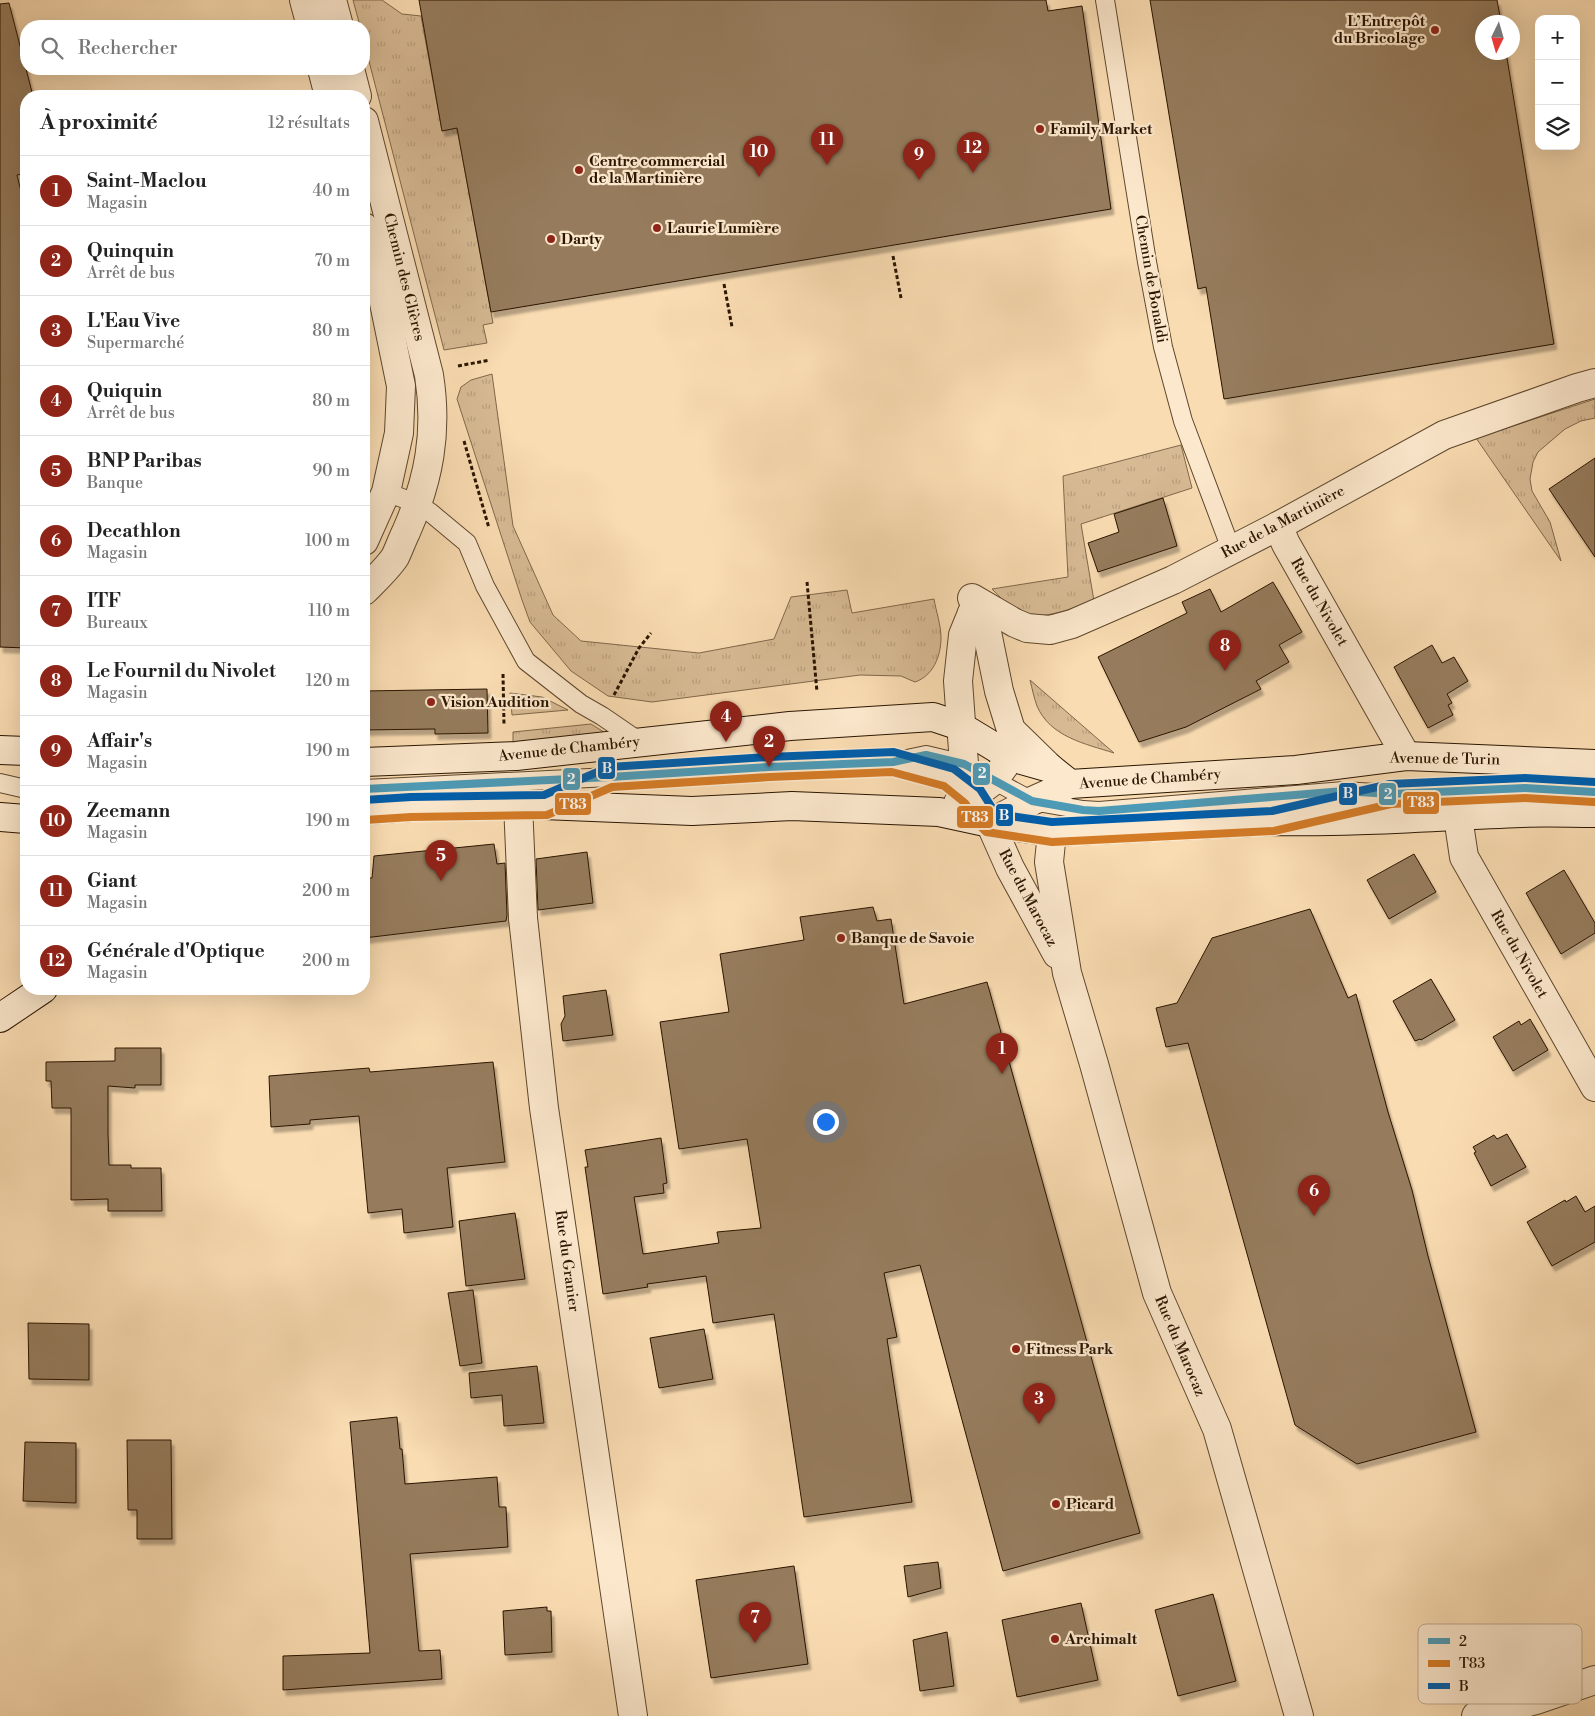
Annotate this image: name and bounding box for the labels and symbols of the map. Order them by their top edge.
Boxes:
place label: L’Entrepôt du Bricolage [1334,12,1426,48]
north arrow [1475,15,1520,60]
marker: L’Entrepôt du Bricolage [1429,24,1441,36]
place label: Family Market [1050,120,1153,139]
marker: Family Market [1034,123,1046,135]
pin: 11 [811,124,843,165]
pin: 12 [957,132,989,173]
pin: 10 [743,136,775,177]
pin: 9 [903,139,935,180]
place label: Centre commercial de la Martinière [589,152,725,188]
marker: Centre commercial de la Martinière [573,164,585,176]
street label: Chemin des Glières [379,211,429,343]
street label: Chemin de Bonaldi [1130,214,1172,344]
place label: Laurie Lumière [667,219,779,238]
marker: Laurie Lumière [651,222,663,234]
place label: Darty [561,230,602,249]
marker: Darty [545,233,557,245]
street label: Rue de la Martinière [1218,481,1348,563]
street label: Rue du Nivolet [1286,555,1352,650]
pin: 8 [1209,630,1241,671]
place label: Vision Audition [440,693,550,712]
marker: Vision Audition [425,696,437,708]
pin: 4 [710,701,742,742]
pin: 2 [753,726,785,767]
street label: Avenue de Chambéry [496,732,641,766]
street label: Avenue de Turin [1389,749,1500,769]
line badge: B [597,756,616,780]
text: B [602,760,612,778]
line badge: 2 [972,762,991,786]
text: 2 [978,765,987,783]
street label: Avenue de Chambéry [1077,765,1222,794]
line badge: 2 [562,767,581,791]
text: 2 [567,771,576,789]
line badge: B [1338,782,1358,806]
line badge: 2 [1378,782,1397,806]
text: B [1343,785,1353,803]
text: 2 [1384,786,1393,804]
line badge: T83 [1402,791,1440,815]
line badge: T83 [554,792,592,816]
text: T83 [1407,794,1435,812]
text: T83 [559,796,587,814]
line badge: B [995,803,1014,827]
line badge: T83 [956,805,994,829]
text: B [999,807,1009,825]
text: T83 [961,809,989,827]
pin: 5 [425,840,457,881]
street label: Rue du Marocaz [994,846,1062,950]
street label: Rue du Nivolet [1486,907,1552,1002]
place label: Banque de Savoie [851,929,975,948]
marker: Banque de Savoie [835,932,847,944]
pin: 1 [986,1033,1018,1074]
your location [813,1109,839,1135]
pin: 6 [1298,1175,1330,1216]
street label: Rue du Granier [550,1209,584,1314]
street label: Rue du Marocaz [1150,1293,1210,1399]
place label: Fitness Park [1026,1340,1114,1359]
marker: Fitness Park [1010,1343,1022,1355]
pin: 3 [1023,1383,1055,1424]
place label: Picard [1066,1495,1115,1514]
marker: Picard [1050,1498,1062,1510]
pin: 7 [739,1602,771,1643]
legend [1418,1624,1582,1704]
place label: Archimalt [1064,1630,1138,1649]
marker: Archimalt [1049,1633,1061,1645]
text: 2 [1459,1633,1467,1651]
text: T83 [1459,1655,1485,1673]
text: B [1458,1678,1469,1696]

